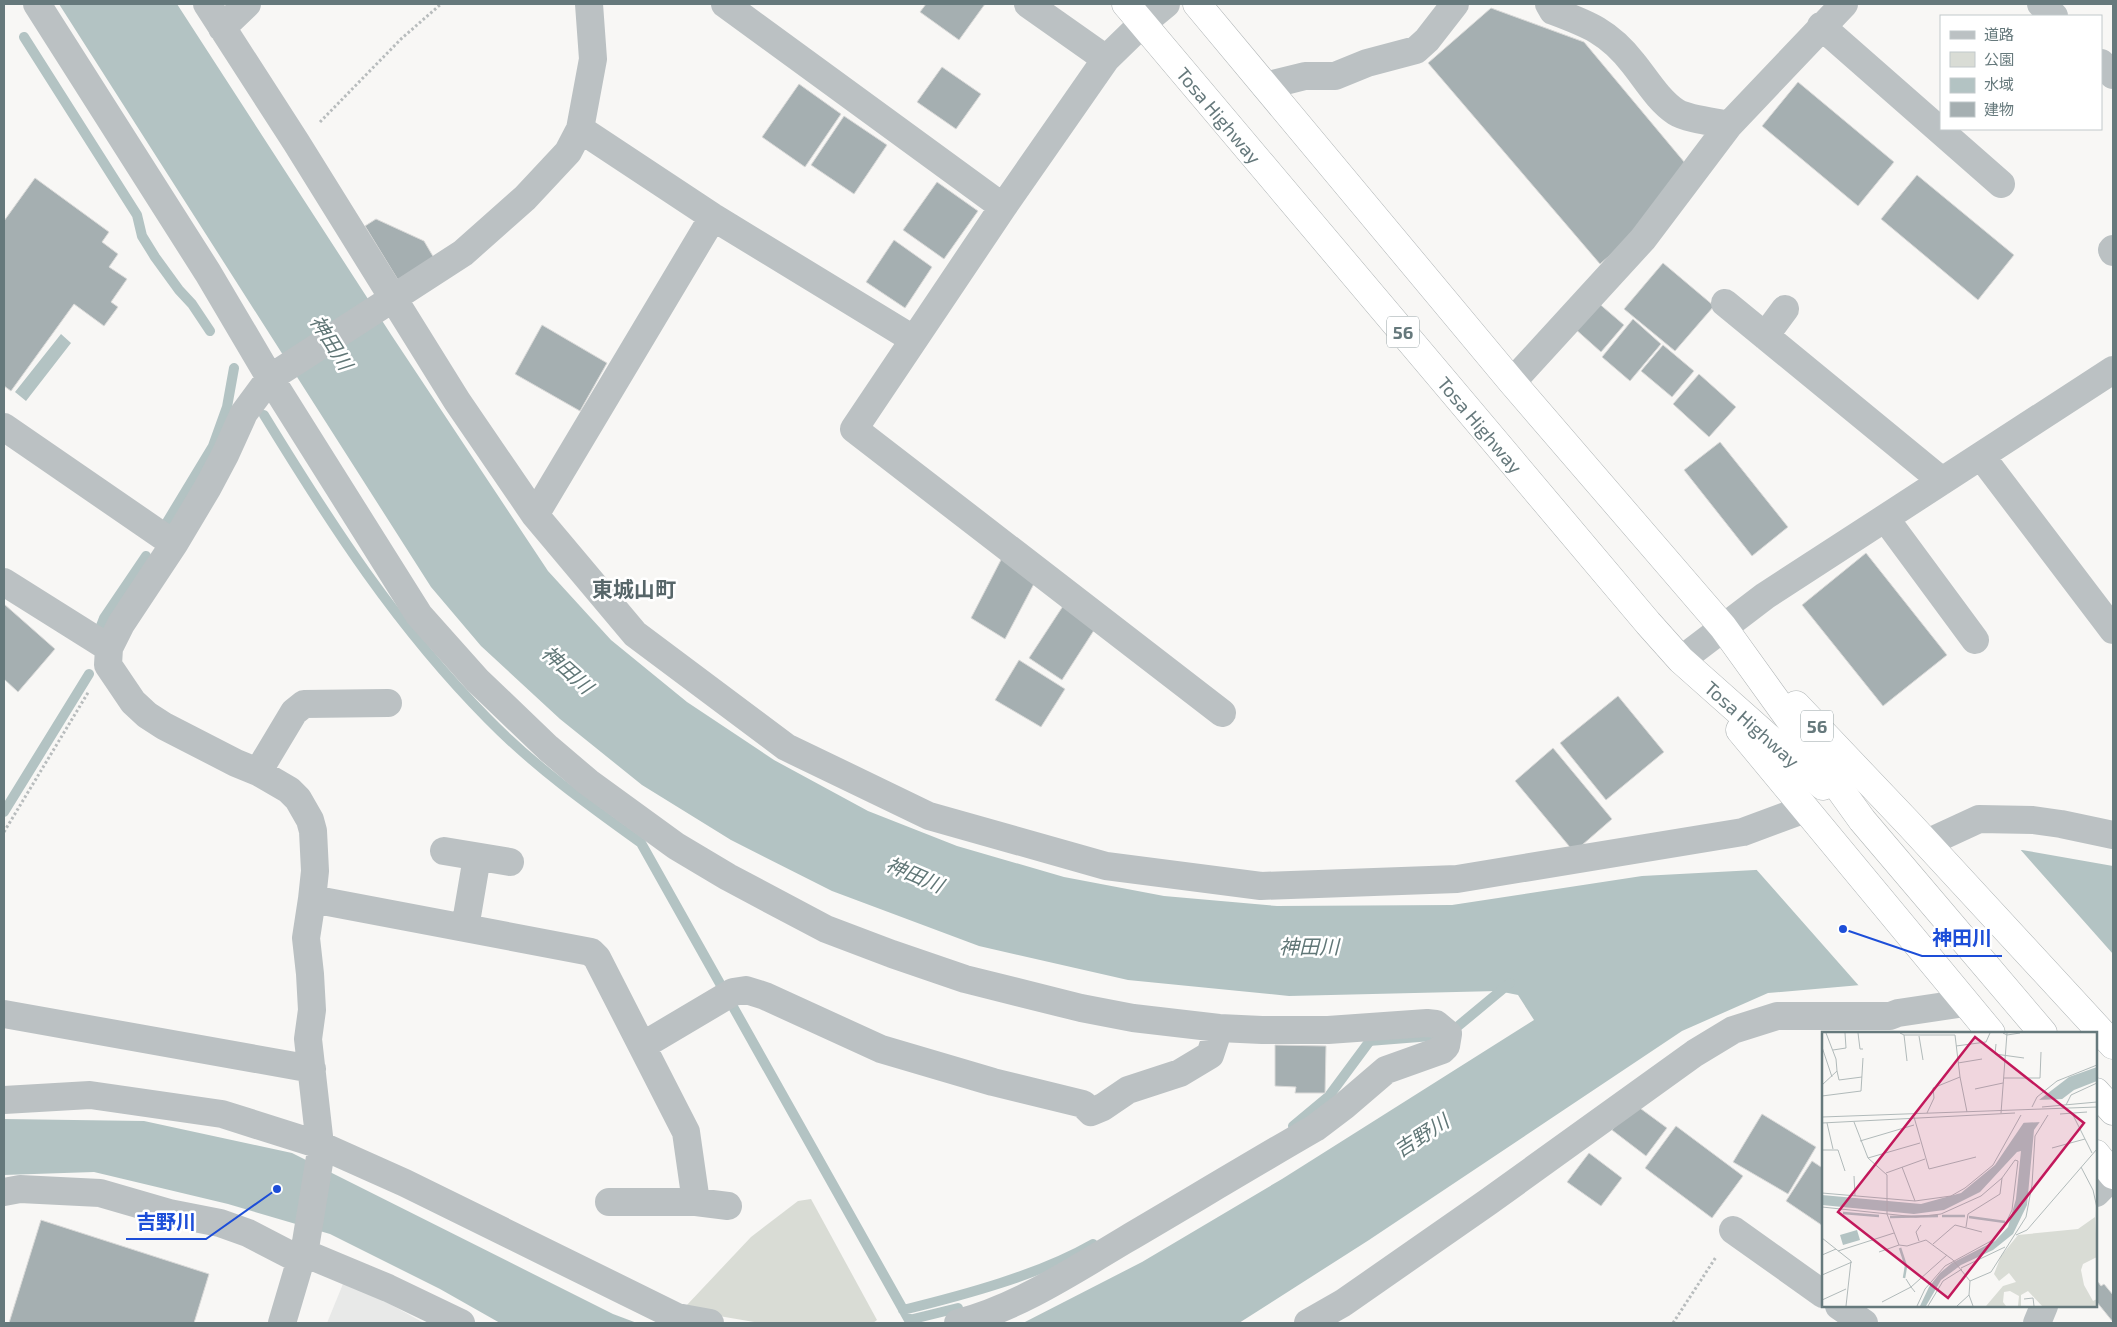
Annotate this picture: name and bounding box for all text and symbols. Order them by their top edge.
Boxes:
legend [1940,15,2102,130]
text: 道路 [1984,25,2014,43]
text: 公園 [1984,50,2014,68]
street label: Tosa Highway [1172,62,1267,168]
text: 水域 [1984,75,2014,93]
text: 建物 [1984,100,2014,118]
water label: 神田川 [306,310,359,375]
road number: 56 [1387,316,1419,348]
street label: Tosa Highway [1433,371,1528,477]
district label: 東城山町 [592,576,676,601]
water label: 神田川 [538,640,600,699]
street label: Tosa Highway [1700,675,1805,772]
road number: 56 [1801,710,1833,741]
water label: 神田川 [883,851,949,898]
callout: 神田川 [1922,921,2002,956]
text: 神田川 [1932,925,1992,949]
water label: 神田川 [1279,934,1341,958]
inset map [1822,1032,2097,1307]
water label: 吉野川 [1389,1108,1454,1161]
callout: 吉野川 [126,1204,206,1239]
text: 吉野川 [136,1209,196,1233]

